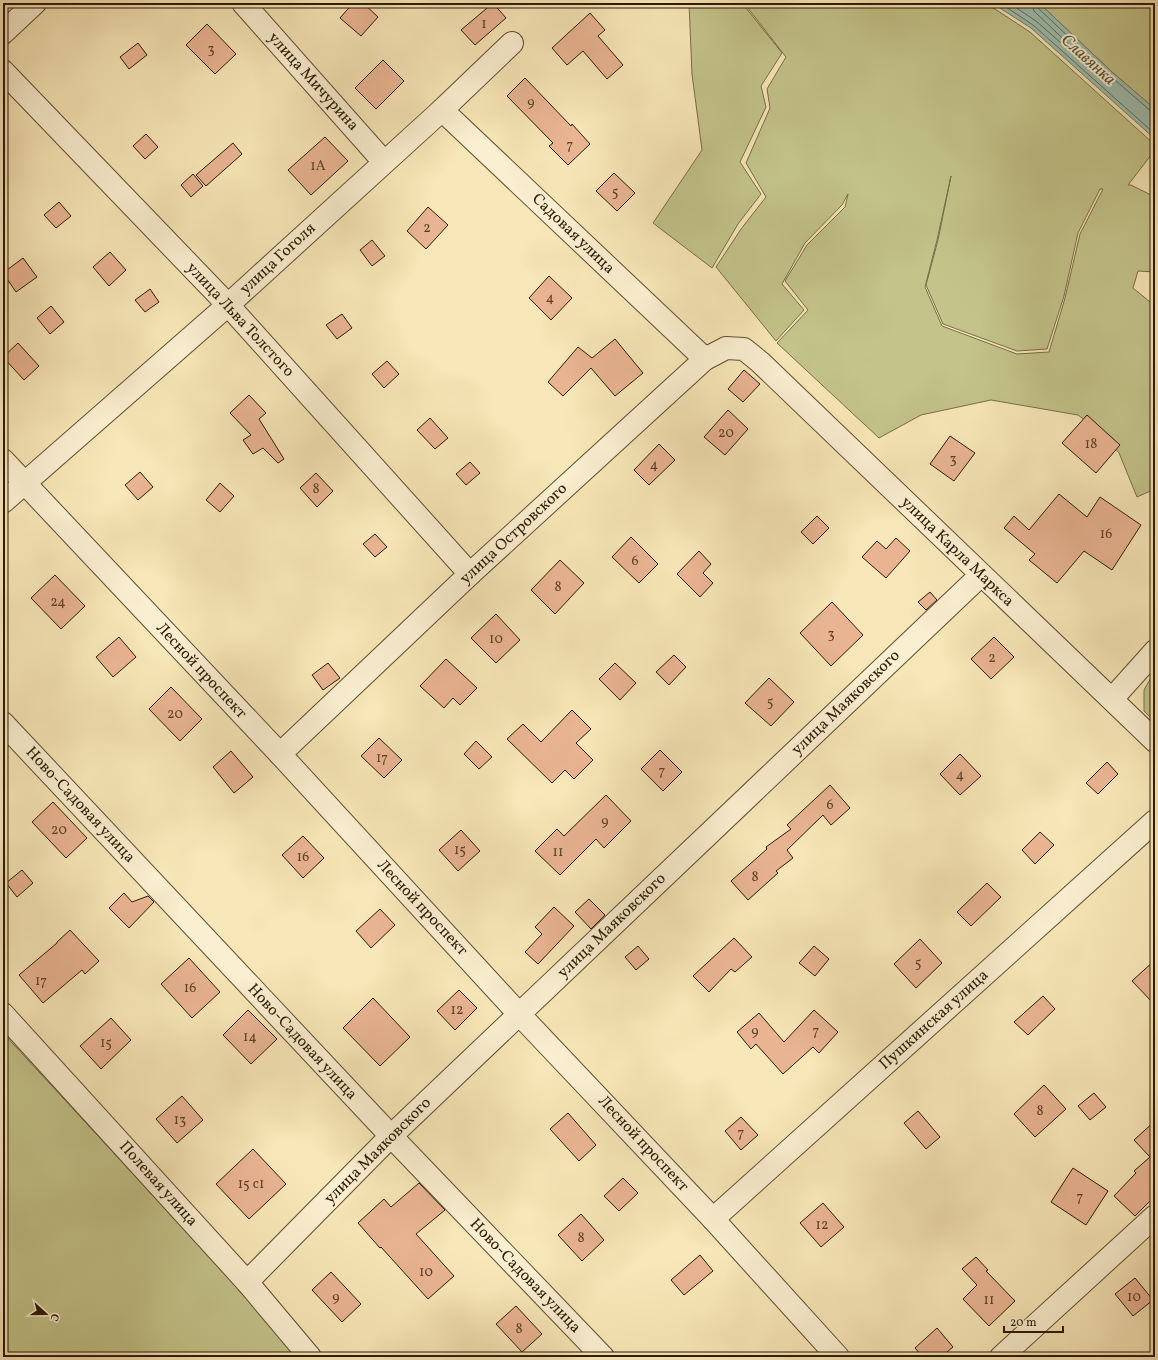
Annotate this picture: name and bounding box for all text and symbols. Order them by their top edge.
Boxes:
house number: 1 [481,15,487,34]
street label: улица Мичурина [263,28,363,136]
water label: Славянка [1056,29,1120,91]
house number: 3 [207,40,215,59]
house number: 9 [527,93,535,112]
house number: 7 [567,136,574,155]
house number: 1А [310,157,326,176]
house number: 5 [612,183,618,202]
street label: Садовая улица [527,189,619,279]
street label: улица Гоголя [235,218,321,300]
house number: 2 [423,219,431,238]
street label: улица Льва Толстого [181,258,299,382]
house number: 4 [546,289,554,308]
house number: 20 [718,424,734,443]
house number: 18 [1085,435,1097,454]
house number: 3 [949,450,957,469]
house number: 4 [650,456,658,475]
street label: улица Островского [455,478,573,590]
house number: 8 [312,480,320,499]
street label: улица Карла Маркса [895,492,1019,612]
house number: 16 [1100,525,1112,544]
house number: 6 [631,552,639,571]
house number: 8 [554,578,562,597]
house number: 24 [50,593,66,612]
street label: Лесной проспект [151,618,251,724]
house number: 3 [827,625,835,644]
house number: 10 [489,630,503,649]
street label: улица Маяковского [787,645,905,761]
house number: 2 [988,649,996,668]
house number: 5 [767,693,773,712]
house number: 20 [167,705,183,724]
street label: Ново-Садовая улица [20,742,140,868]
house number: 17 [376,749,388,768]
house number: 7 [659,762,666,781]
house number: 4 [956,766,964,785]
house number: 6 [826,796,834,815]
house number: 9 [601,812,609,831]
house number: 20 [51,821,67,840]
house number: 15 [454,841,466,860]
house number: 11 [553,843,563,862]
house number: 16 [297,848,309,867]
street label: Лесной проспект [372,855,472,961]
street label: улица Маяковского [553,868,671,984]
house number: 8 [751,868,759,887]
house number: 5 [915,954,921,973]
street label: Пушкинская улица [874,965,994,1075]
house number: 17 [35,972,47,991]
house number: 16 [184,979,196,998]
street label: Ново-Садовая улица [242,979,362,1105]
house number: 12 [451,1001,463,1020]
house number: 9 [751,1022,759,1041]
house number: 7 [813,1022,820,1041]
house number: 14 [243,1028,257,1047]
house number: 15 [100,1034,112,1053]
street label: Лесной проспект [593,1091,693,1197]
street label: улица Маяковского [320,1093,436,1209]
house number: 8 [1036,1102,1044,1121]
house number: 13 [174,1111,186,1130]
house number: 7 [738,1124,745,1143]
street label: Полевая улица [114,1136,202,1232]
house number: 15 с1 [238,1175,264,1194]
house number: 7 [1077,1188,1084,1207]
street label: Ново-Садовая улица [464,1214,586,1338]
house number: 12 [816,1216,828,1235]
house number: 8 [577,1229,585,1248]
house number: 10 [419,1263,433,1282]
house number: 9 [332,1288,340,1307]
house number: 10 [1127,1288,1141,1307]
house number: 11 [984,1291,994,1310]
north arrow [26,1294,66,1334]
scale bar [1004,1308,1063,1334]
text: С [46,1311,62,1323]
text: 20 m [1010,1315,1037,1331]
house number: 8 [515,1320,523,1339]

